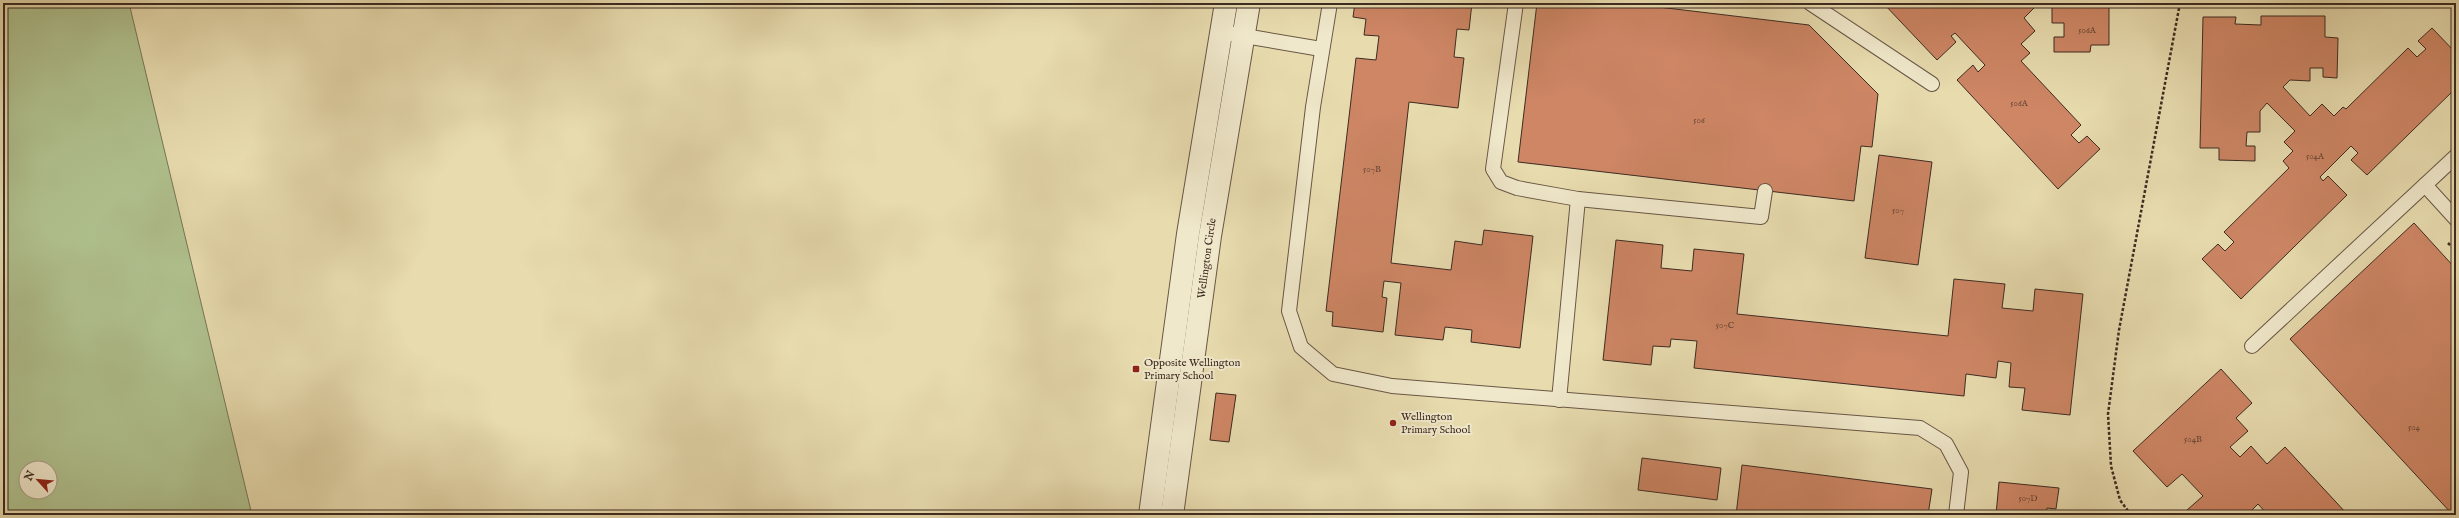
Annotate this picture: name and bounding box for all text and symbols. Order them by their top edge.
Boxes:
house number: 506A [2078,25,2097,36]
house number: 506A [2010,98,2029,109]
house number: 506 [1693,115,1705,126]
house number: 504A [2306,151,2325,162]
house number: 507B [1363,164,1381,175]
house number: 507 [1892,205,1904,216]
street label: Wellington Circle [1195,217,1220,300]
house number: 507C [1716,320,1735,331]
place label: Opposite Wellington Primary School [1144,356,1240,383]
marker: Opposite Wellington Primary School [1131,364,1141,374]
place label: Wellington Primary School [1401,410,1470,437]
marker: Wellington Primary School [1388,418,1398,428]
house number: 504 [2408,422,2421,433]
house number: 504B [2184,434,2202,445]
north arrow [18,460,58,500]
text: N [21,468,39,484]
house number: 507D [2018,493,2038,504]

